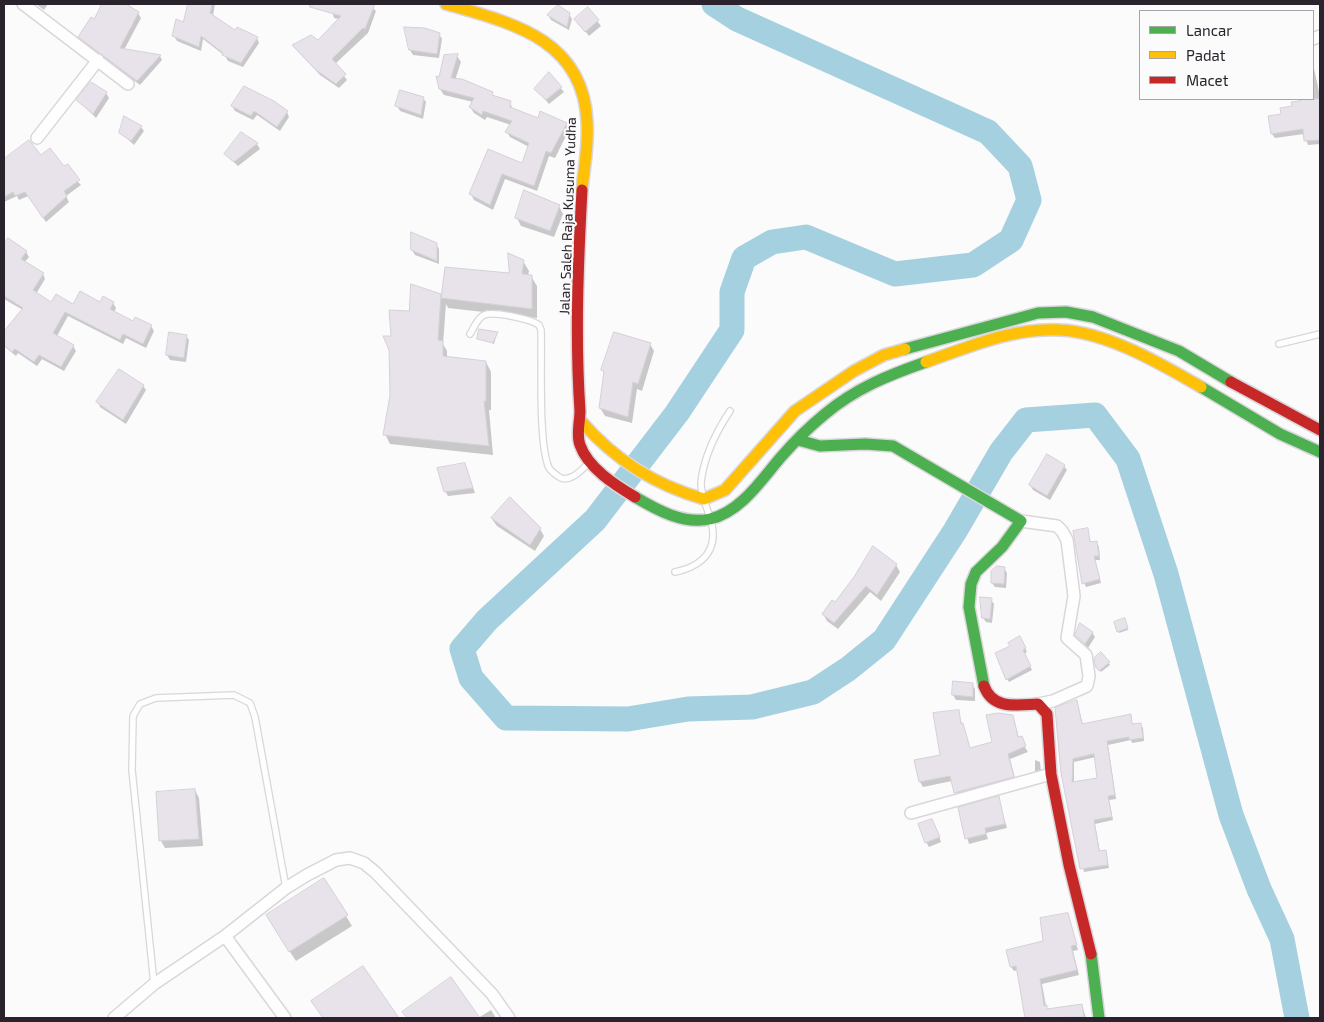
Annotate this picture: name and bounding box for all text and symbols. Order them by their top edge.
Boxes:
legend [1139,10,1314,100]
text: Lancar [1186,21,1232,39]
text: Padat [1186,46,1226,64]
text: Macet [1186,71,1228,89]
street label: Jalan Saleh Raja Kusuma Yudha [556,117,580,315]

